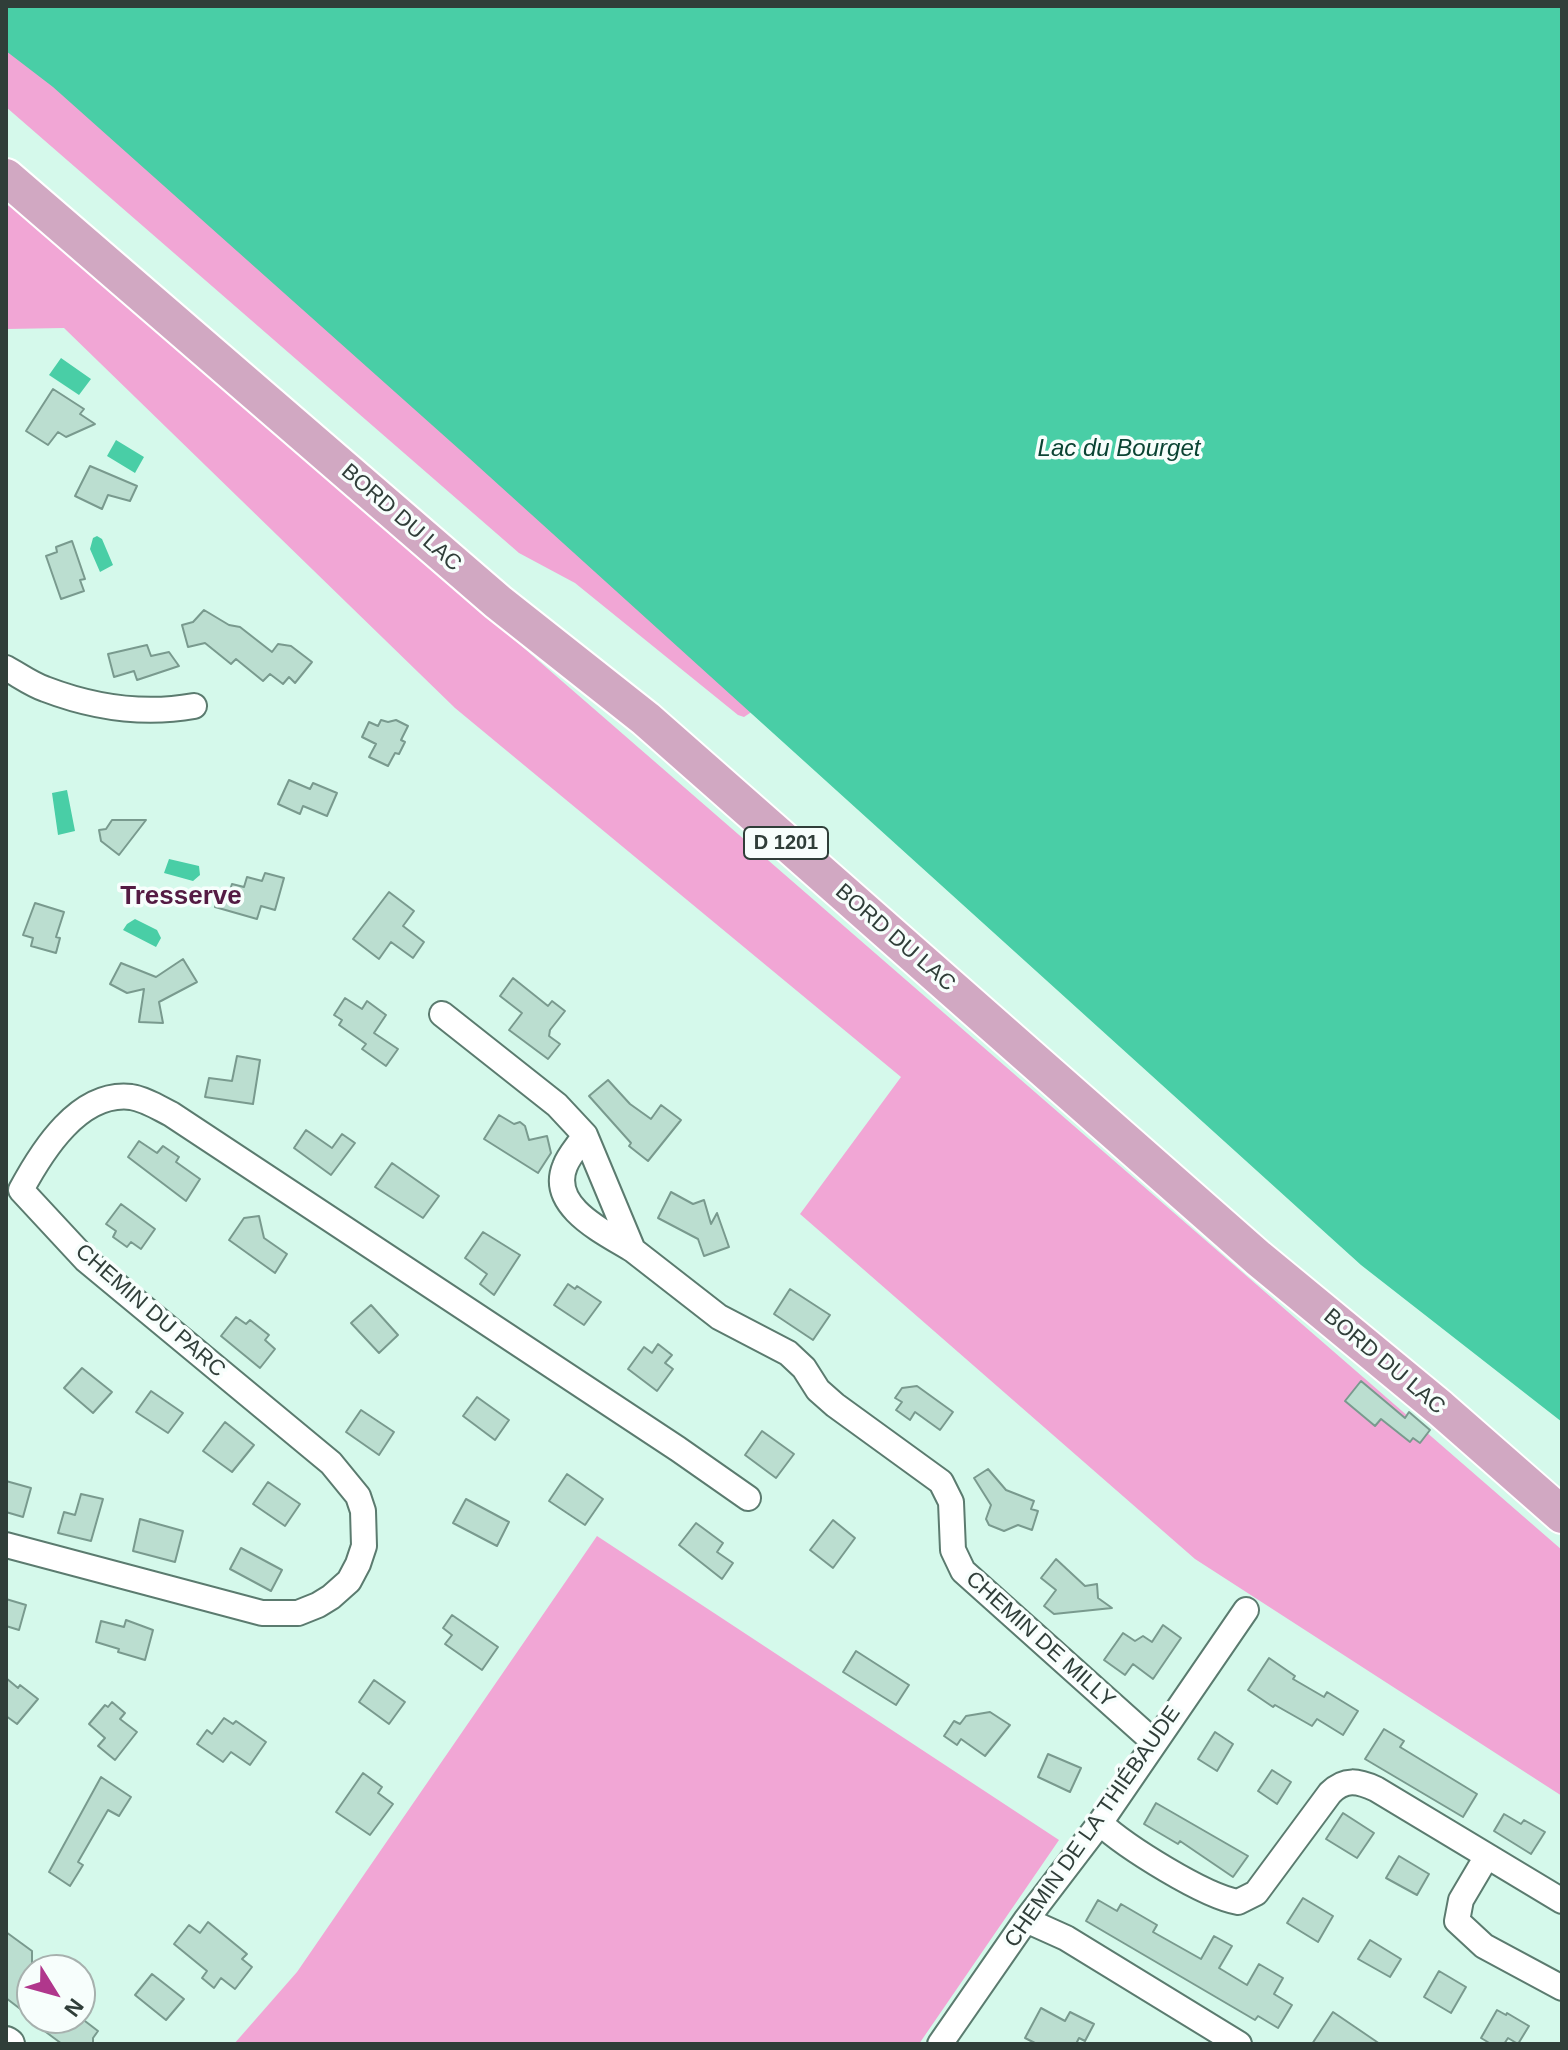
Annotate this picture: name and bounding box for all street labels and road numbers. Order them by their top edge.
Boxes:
street label: BORD DU LAC [336,459,466,577]
road number: D 1201 [744,827,828,859]
street label: BORD DU LAC [830,879,960,997]
street label: CHEMIN DU PARC [70,1239,230,1383]
street label: BORD DU LAC [1318,1304,1450,1420]
street label: CHEMIN DE MILLY [960,1566,1120,1714]
street label: CHEMIN DE LA THIÉBAUDE [999,1701,1187,1953]

